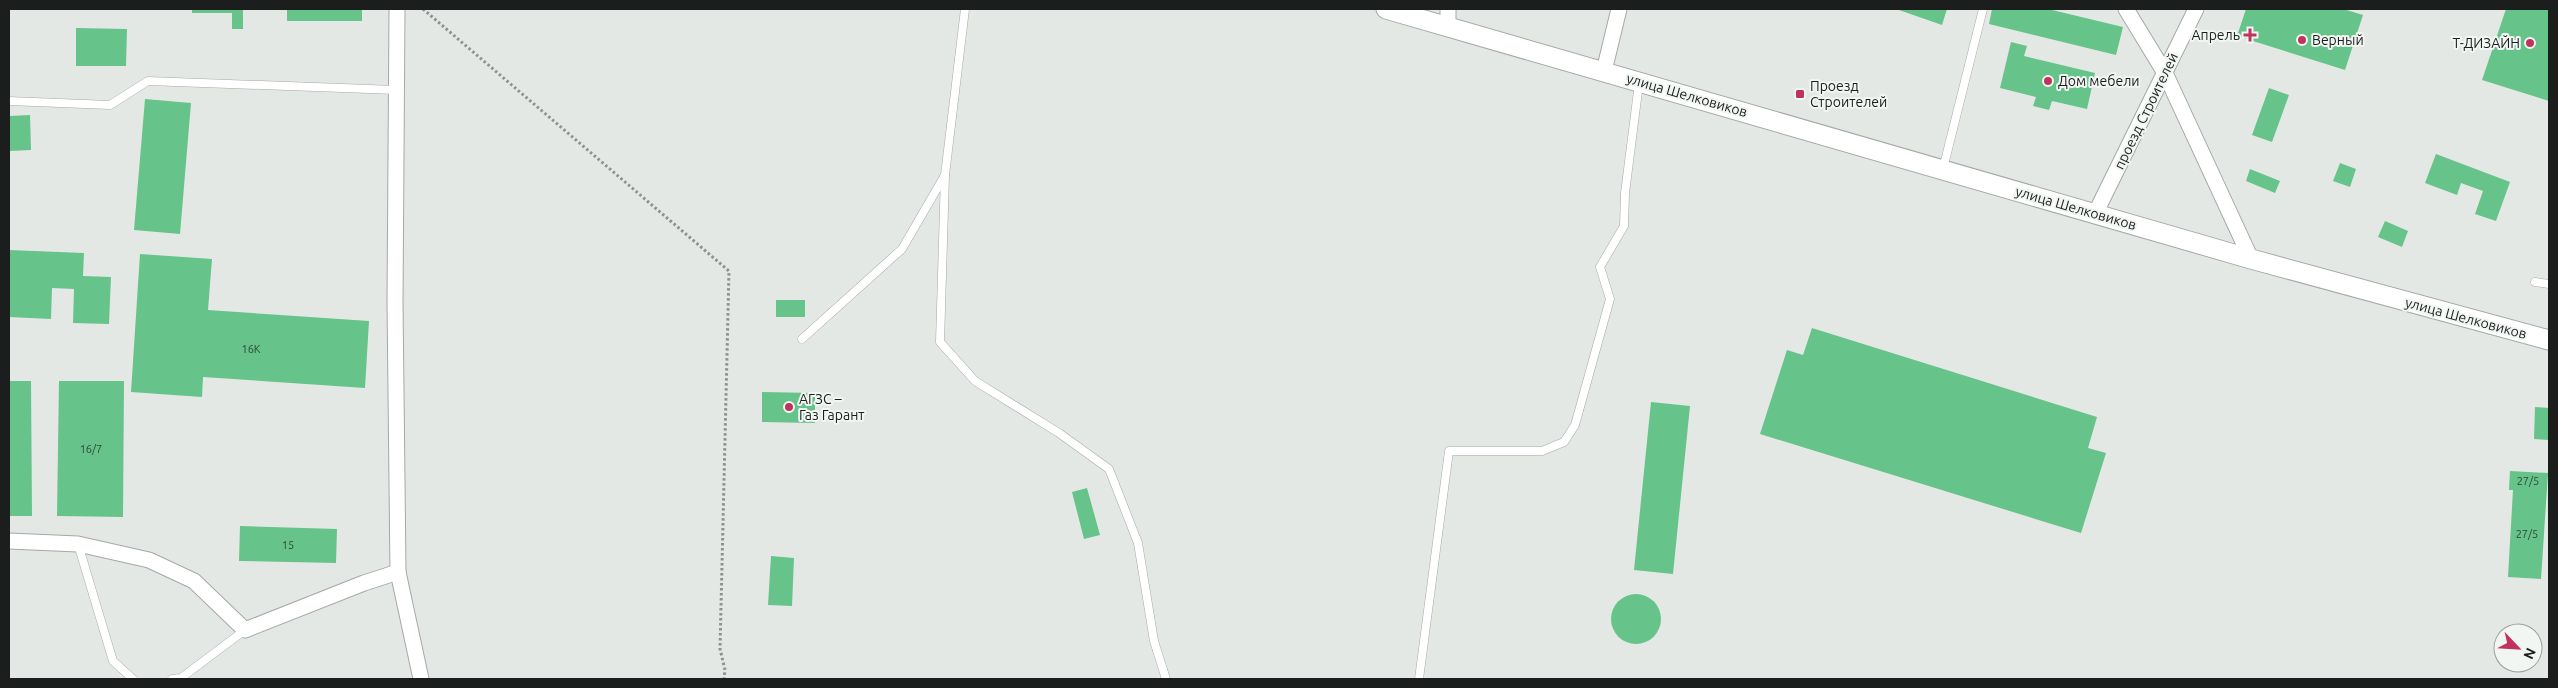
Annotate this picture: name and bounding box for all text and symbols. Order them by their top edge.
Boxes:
place label: Апрель [2192,27,2240,43]
marker: Апрель [2244,29,2256,41]
place label: Верный [2312,32,2364,48]
marker: Верный [2296,34,2308,46]
place label: Т-ДИЗАЙН [2452,34,2520,51]
marker: Т-ДИЗАЙН [2524,37,2536,49]
street label: проезд Строителей [2111,50,2181,172]
street label: улица Шелковиков [1625,70,1749,120]
place label: Дом мебели [2058,73,2140,89]
marker: Дом мебели [2042,75,2054,87]
place label: Проезд Строителей [1810,78,1887,110]
marker: Проезд Строителей [1794,88,1806,100]
street label: улица Шелковиков [2014,183,2138,233]
street label: улица Шелковиков [2404,294,2528,342]
house number: 16К [241,343,261,355]
place label: АГЗС – Газ Гарант [799,391,865,423]
marker: АГЗС – Газ Гарант [783,401,795,413]
house number: 16/7 [80,443,102,455]
house number: 27/5 [2517,475,2539,487]
house number: 27/5 [2516,528,2538,540]
house number: 15 [282,539,294,551]
north arrow [2493,623,2543,673]
text: N [2520,645,2539,662]

